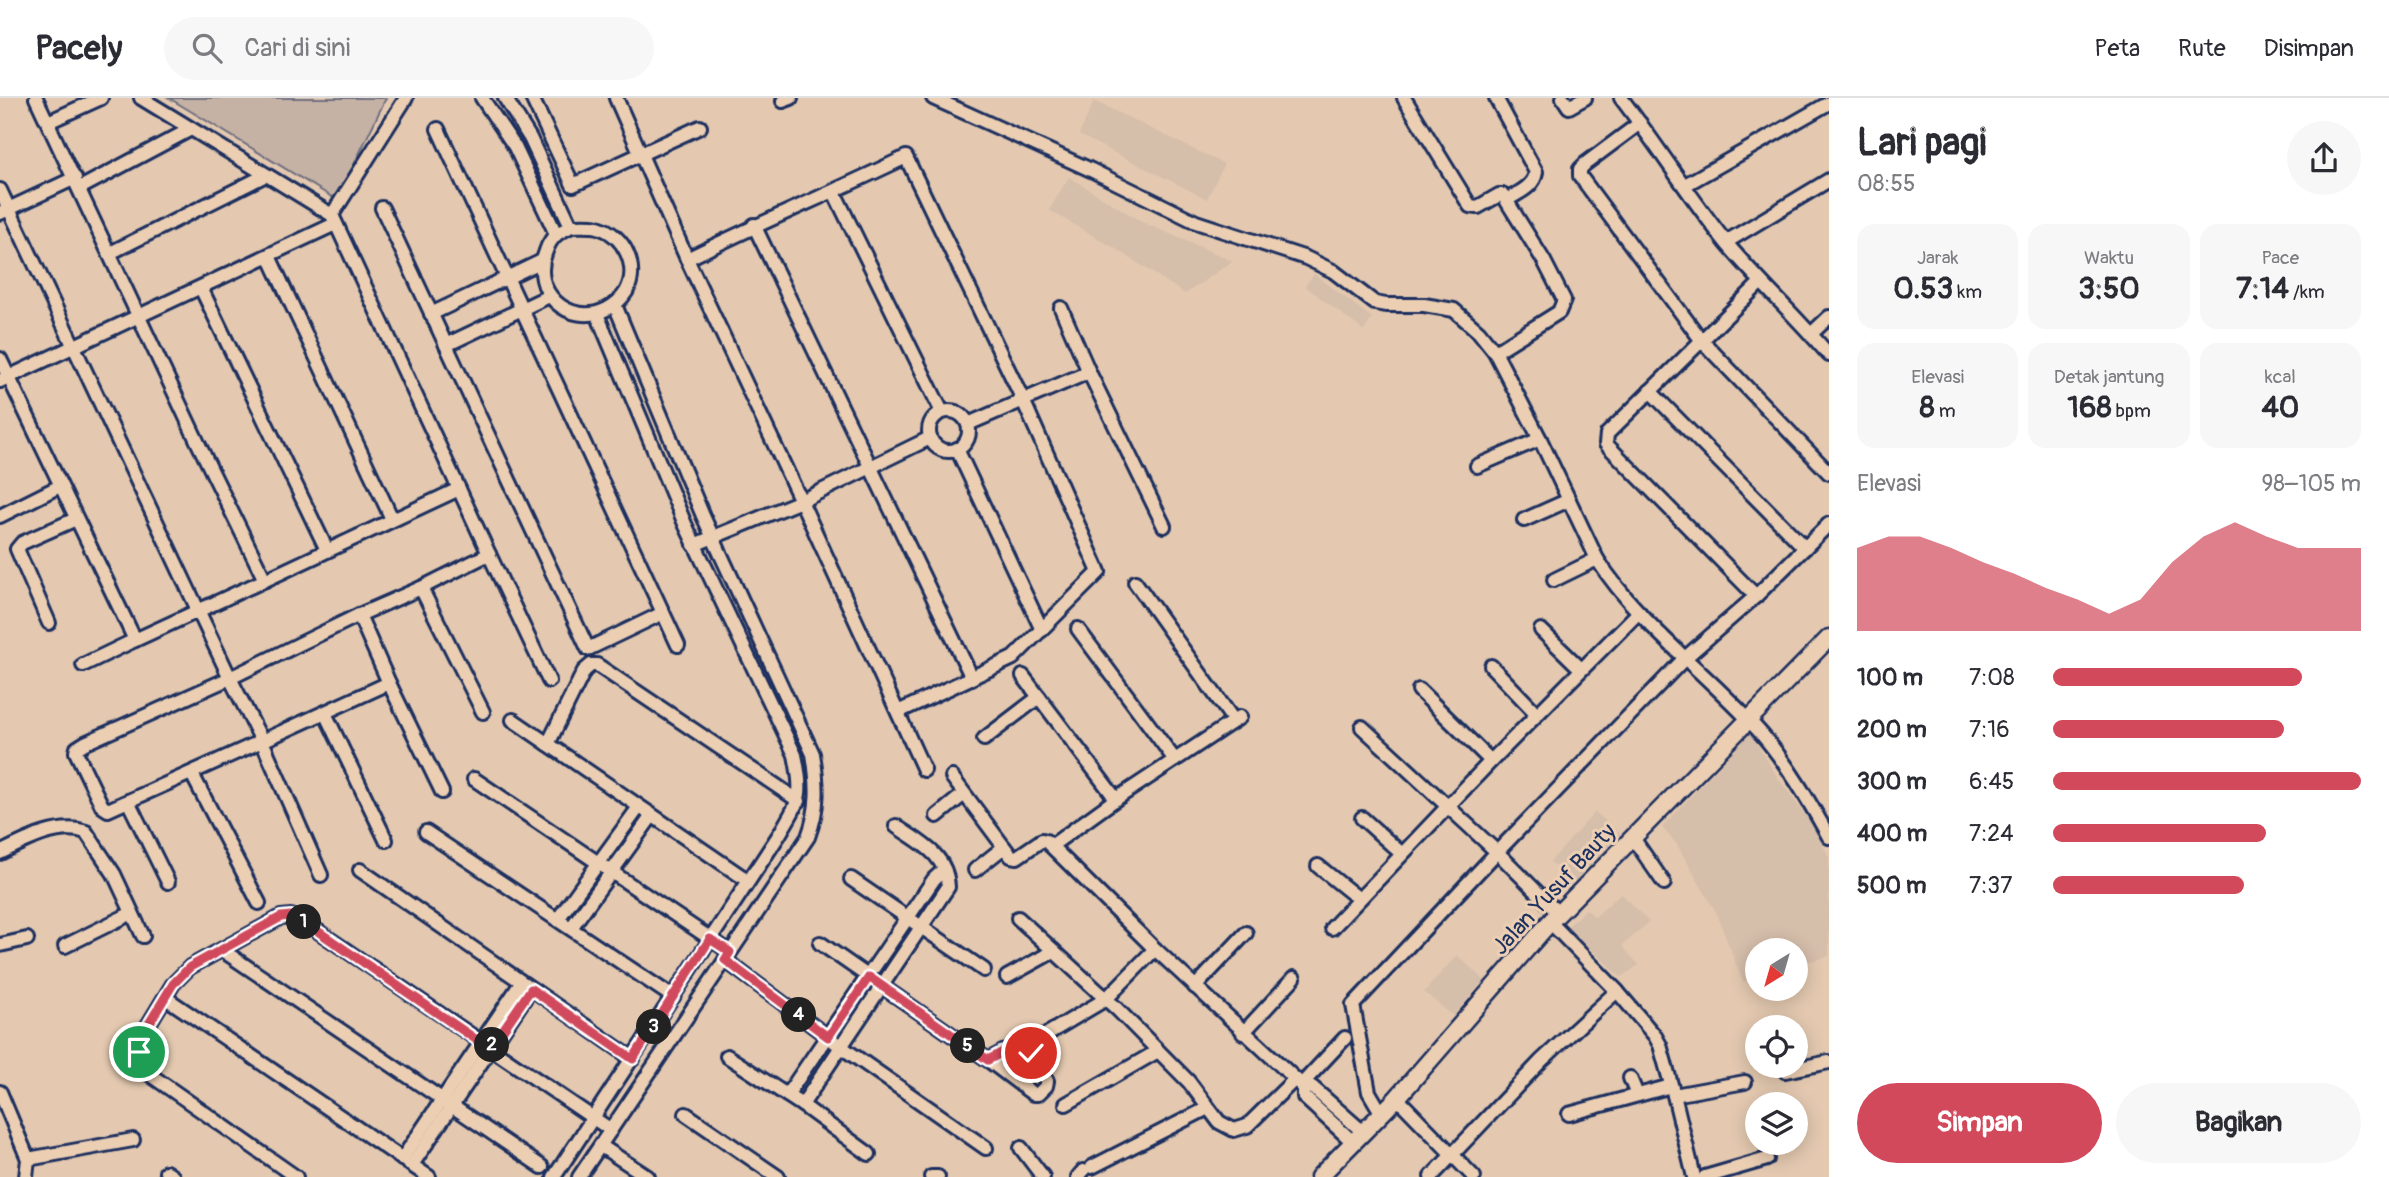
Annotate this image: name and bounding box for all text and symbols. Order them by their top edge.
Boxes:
search box [164,17,654,80]
text: Pacely [35,28,122,69]
icon: search [188,29,226,67]
text: Cari di sini [244,32,350,64]
text: Peta [2094,34,2140,63]
text: Rute [2178,34,2226,63]
text: Disimpan [2264,34,2354,63]
text: Lari pagi [1857,119,1986,167]
button: share [2287,121,2361,195]
text: 08:55 [1857,169,1915,198]
text: Jarak [1917,246,1958,270]
text: Waktu [2084,246,2134,270]
text: Pace [2262,246,2299,270]
text: 0.53 [1893,270,1953,307]
text: 3:50 [2078,270,2140,307]
text: 7:14 [2236,270,2289,307]
text: km [1953,280,1982,304]
text: /km [2289,280,2325,304]
text: Elevasi [1911,365,1964,389]
text: Detak jantung [2054,365,2164,389]
text: kcal [2265,365,2296,389]
text: 8 [1920,389,1935,426]
text: 168 [2067,389,2112,426]
text: 40 [2261,389,2299,426]
text: m [1935,399,1956,423]
text: bpm [2112,399,2151,423]
text: Elevasi [1857,469,1921,498]
text: 98–105 m [2261,469,2361,498]
text: 100 m [1857,663,1923,692]
text: 7:08 [1969,663,2015,692]
text: 200 m [1857,715,1927,744]
text: 7:16 [1969,715,2010,744]
text: 300 m [1857,767,1927,796]
text: 6:45 [1969,767,2014,796]
street label: Jalan Yusuf Bauty [1486,817,1622,961]
text: 400 m [1857,819,1927,848]
text: 7:24 [1969,819,2014,848]
text: 500 m [1857,871,1926,900]
text: 7:37 [1969,871,2012,900]
pin: 1 [286,904,322,940]
text: 1 [300,909,307,933]
north arrow [1745,938,1808,1001]
map controls [1745,938,1808,1155]
pin: 4 [782,998,816,1032]
text: 4 [793,1002,804,1026]
pin: 3 [636,1010,672,1044]
text: 3 [648,1014,659,1038]
button: locate [1745,1015,1808,1078]
pin [109,1022,169,1082]
pin [1001,1023,1061,1083]
pin: 2 [475,1028,510,1062]
pin: 5 [950,1028,986,1063]
text: 2 [486,1032,497,1056]
icon: arrive [120,1033,158,1071]
text: 5 [962,1033,973,1057]
icon: check [1012,1034,1050,1072]
button: Simpan [1857,1083,2102,1163]
button: Bagikan [2116,1083,2361,1163]
button: layers [1745,1092,1808,1155]

